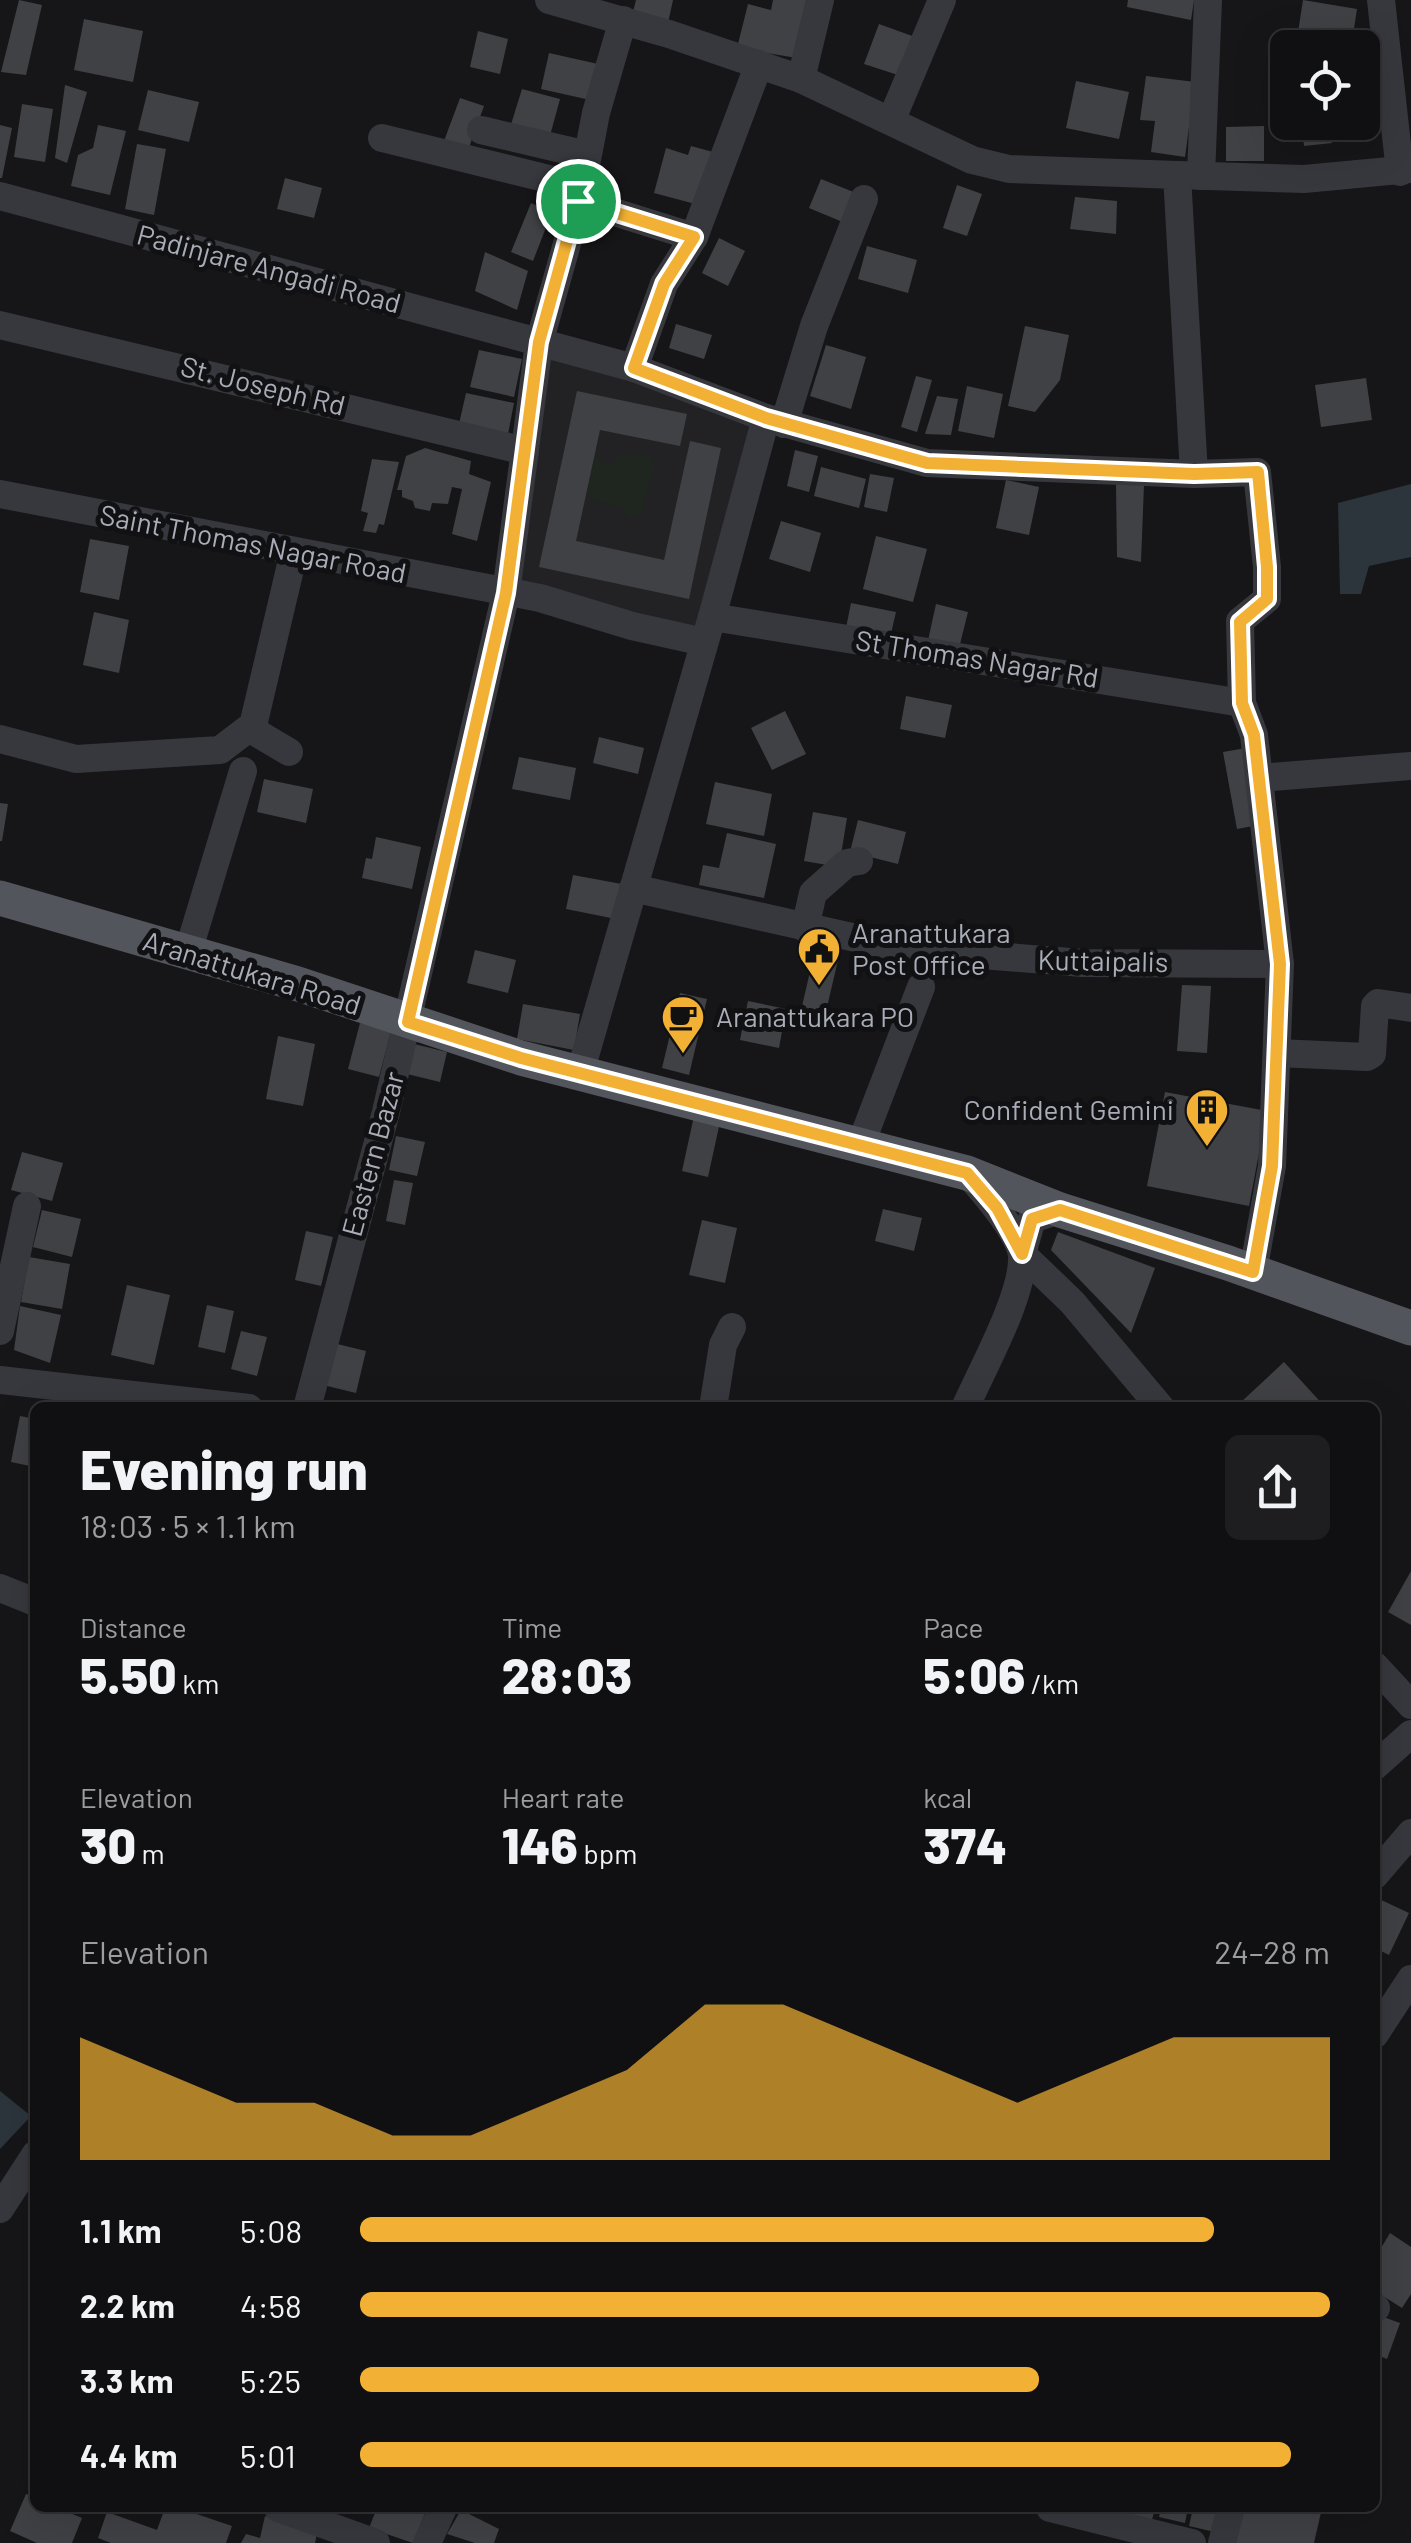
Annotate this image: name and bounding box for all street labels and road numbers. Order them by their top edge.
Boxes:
street label: Padinjare Angadi Road [134,216,405,320]
street label: St. Joseph Rd [178,348,349,422]
street label: Saint Thomas Nagar Road [97,497,409,589]
street label: St Thomas Nagar Rd [853,622,1101,694]
street label: Aranattukara Road [139,923,365,1021]
street label: Kuttaipalis [1037,942,1169,978]
street label: Eastern Bazar [334,1068,410,1240]

